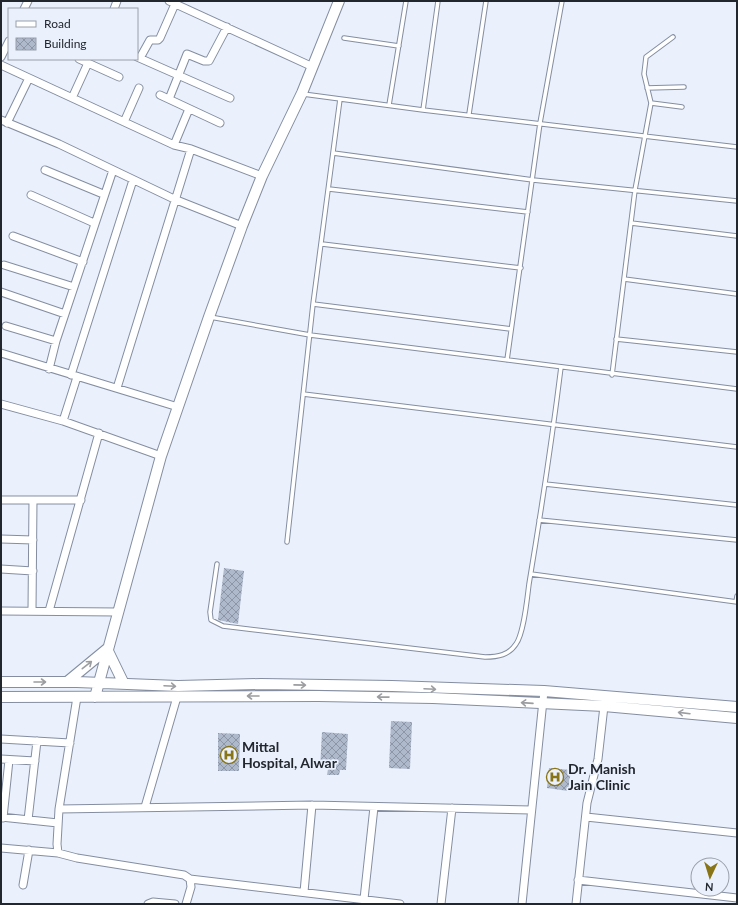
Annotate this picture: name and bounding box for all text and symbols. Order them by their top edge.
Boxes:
legend [8,8,138,60]
text: Road [44,16,71,31]
text: Building [44,36,87,51]
one-way arrow [81,661,92,670]
one-way arrow [33,678,46,686]
one-way arrow [293,681,306,689]
one-way arrow [163,682,176,689]
one-way arrow [423,685,436,692]
one-way arrow [247,692,260,700]
one-way arrow [377,693,390,700]
one-way arrow [521,699,534,706]
one-way arrow [678,709,691,716]
place label: Mittal Hospital, Alwar [242,738,338,771]
hospital icon: Mittal Hospital, Alwar [219,745,239,765]
place label: Dr. Manish Jain Clinic [568,760,636,793]
hospital icon: Dr. Manish Jain Clinic [545,767,565,787]
north arrow [690,857,730,897]
text: N [705,881,714,894]

